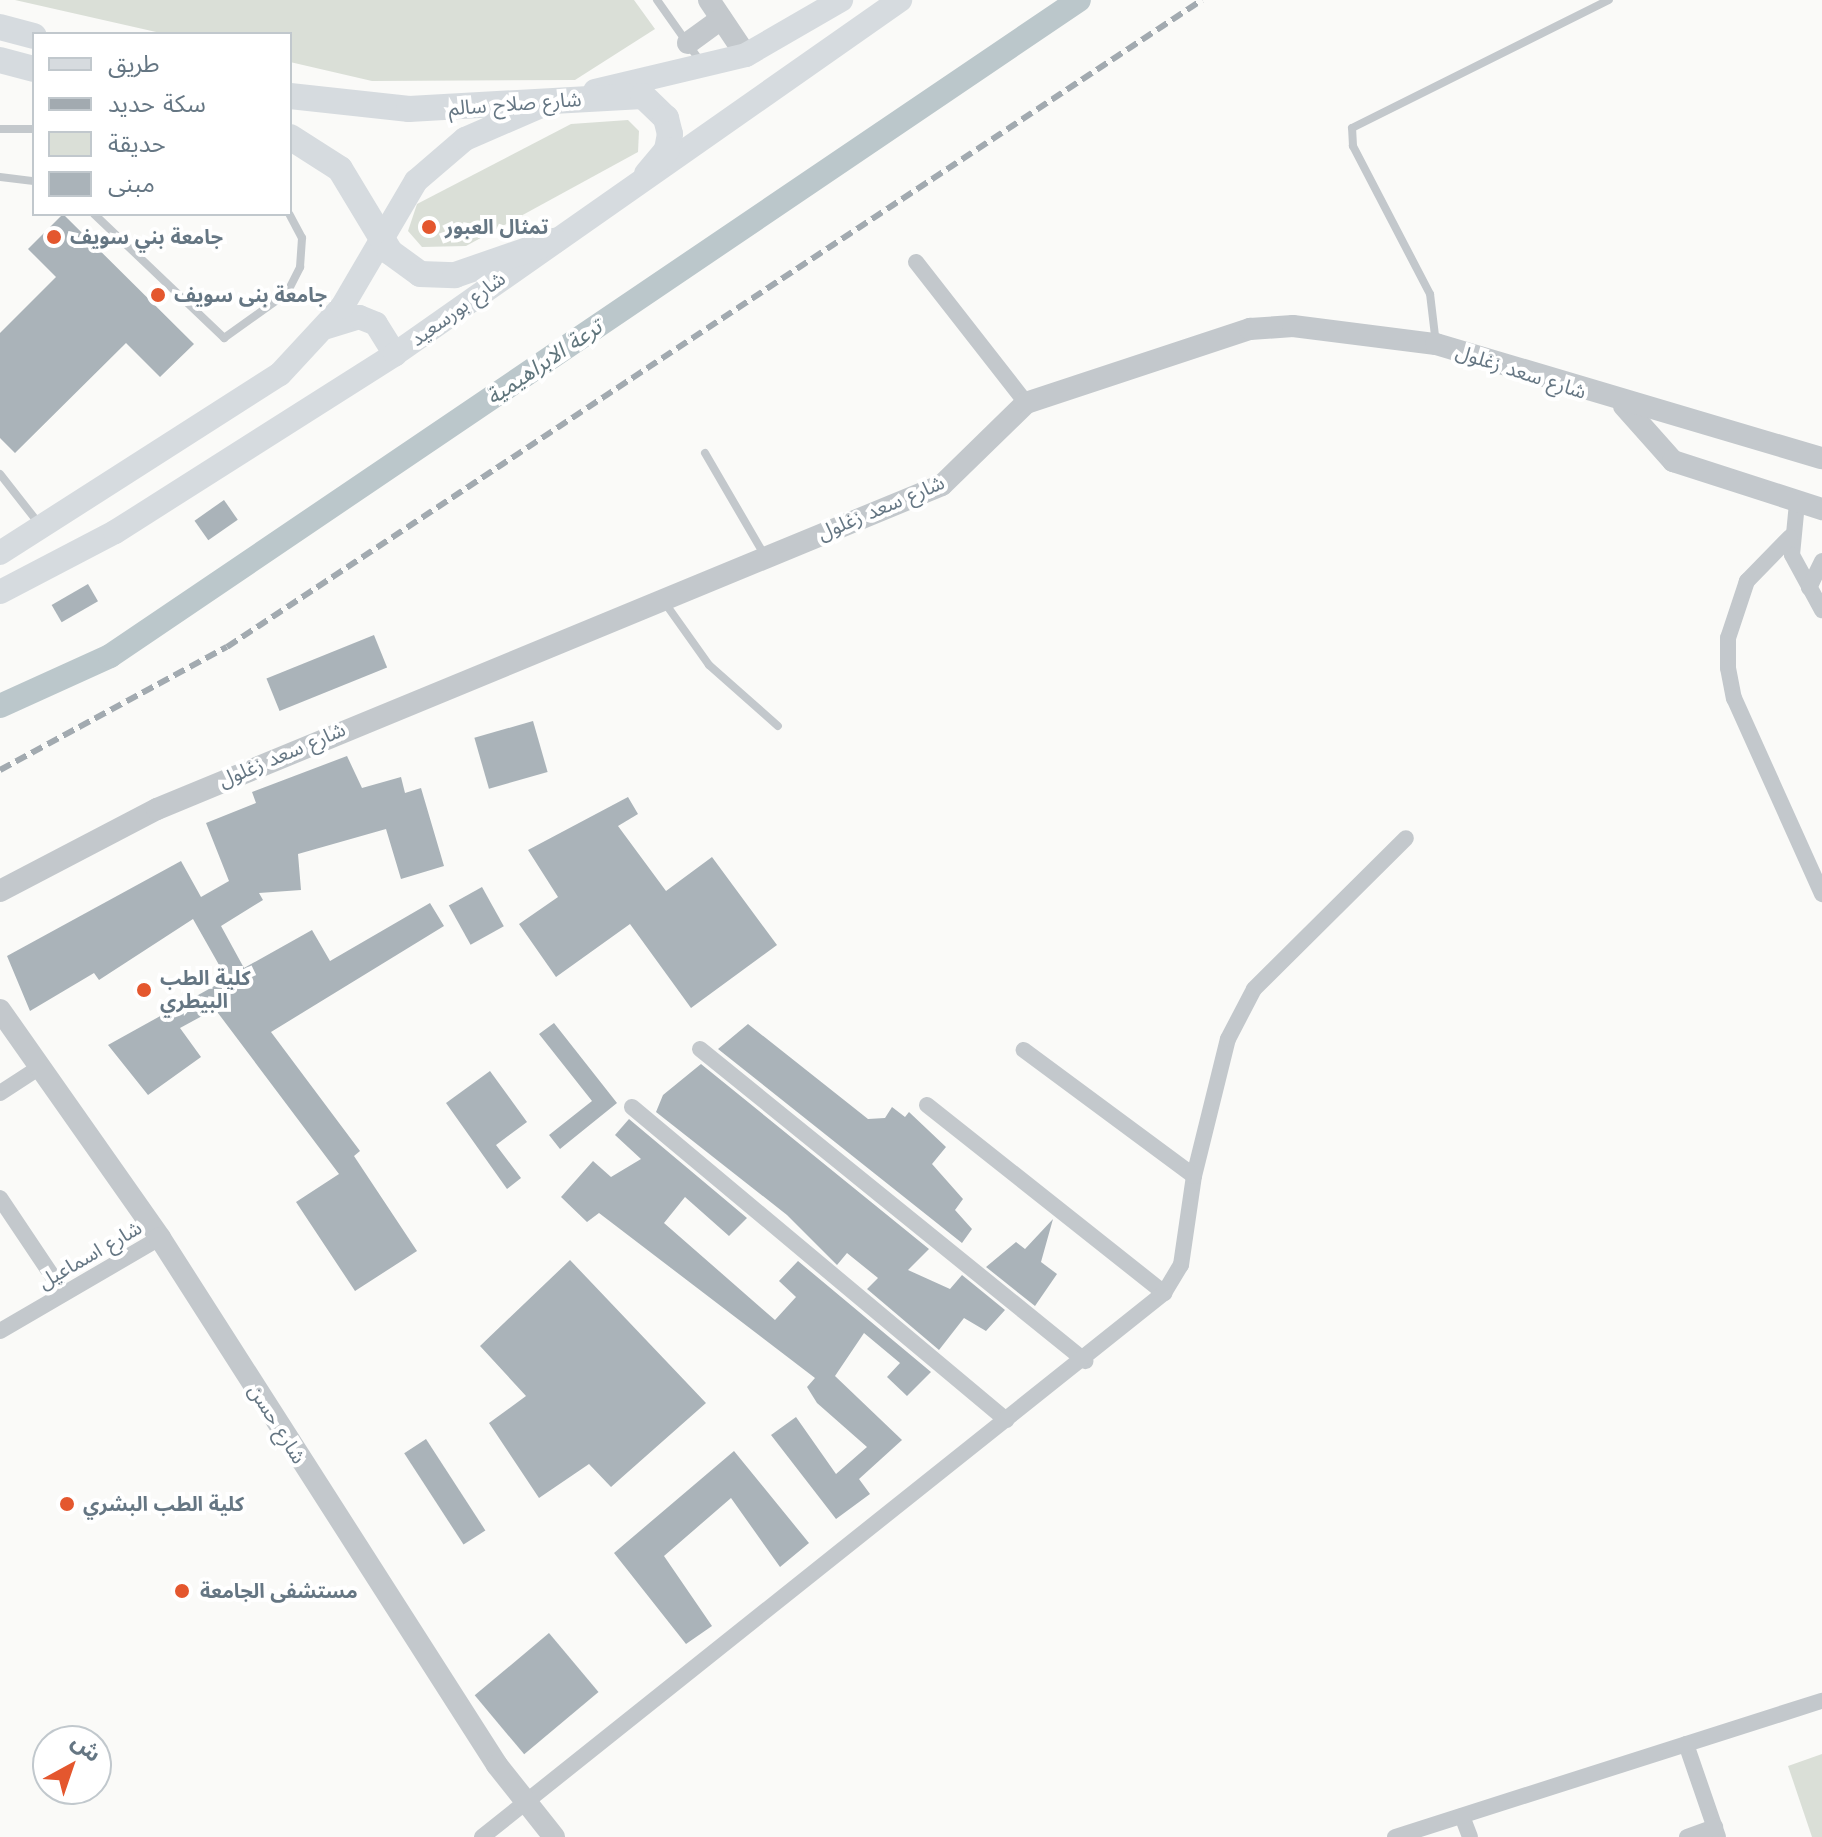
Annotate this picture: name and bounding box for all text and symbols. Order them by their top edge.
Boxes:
legend [32,32,292,216]
text: طريق [108,50,160,78]
street label: شارع صلاح سالم [448,87,582,121]
text: سكة حديد [108,90,206,118]
text: حديقة [108,130,166,158]
text: مبنى [108,170,155,198]
place label: تمثال العبور [445,215,549,239]
marker: تمثال العبور [420,218,438,236]
place label: جامعة بني سويف [70,225,223,249]
marker: جامعة بني سويف [45,228,63,246]
street label: شارع بورسعيد [406,267,510,351]
place label: جامعة بنى سويف [174,283,327,307]
marker: جامعة بنى سويف [149,286,167,304]
water label: ترعة الابراهيمية [481,314,607,410]
street label: شارع سعد زغلول [1453,340,1589,404]
street label: شارع سعد زغلول [814,470,948,546]
street label: شارع سعد زغلول [215,717,349,793]
place label: كلية الطب البيطري [160,966,250,1013]
marker: كلية الطب البيطري [135,981,153,999]
street label: شارع اسماعيل [34,1216,146,1294]
street label: شارع حسن [243,1380,311,1468]
place label: كلية الطب البشري [83,1492,244,1516]
marker: كلية الطب البشري [58,1495,76,1513]
place label: مستشفى الجامعة [200,1579,358,1603]
marker: مستشفى الجامعة [171,1580,193,1602]
north arrow [32,1725,112,1805]
text: ش [67,1728,106,1767]

